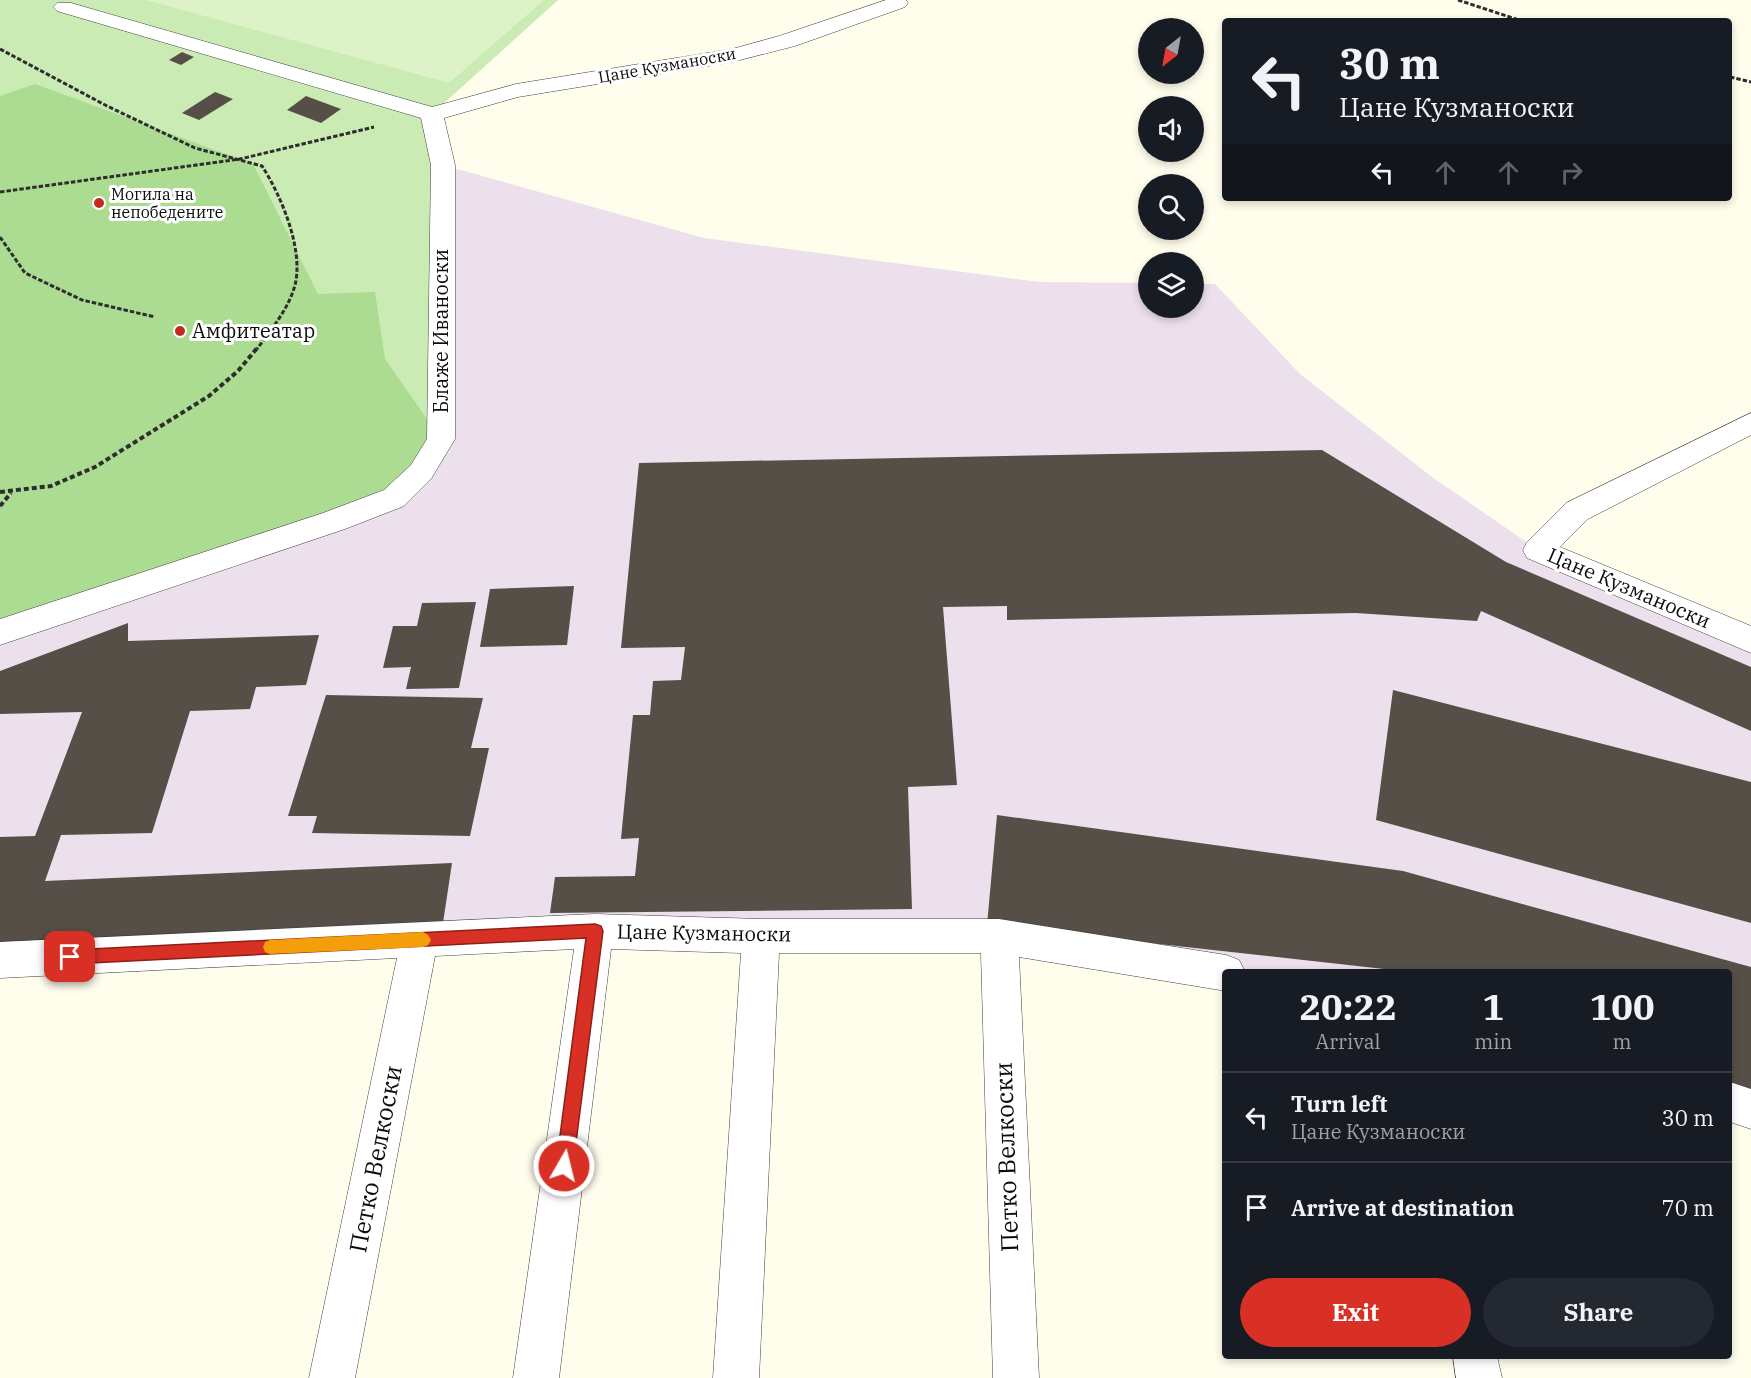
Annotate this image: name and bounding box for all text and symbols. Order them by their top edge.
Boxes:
north arrow [1138,18,1204,84]
map controls [1138,18,1204,318]
text: 30 m [1339,36,1440,91]
icon: left [1240,42,1318,120]
street label: Цане Кузманоски [597,43,737,87]
text: Цане Кузманоски [1339,89,1575,124]
button: sound [1138,96,1204,162]
icon: left [1366,156,1399,189]
icon: ahead [1429,156,1462,189]
icon: ahead [1492,156,1525,189]
icon: right [1555,156,1588,189]
button: search [1138,174,1204,240]
place label: Могила на непобедените [111,184,223,222]
marker: Могила на непобедените [92,196,106,210]
street label: Блаже Иваноски [427,249,454,413]
button: layers [1138,252,1204,318]
place label: Амфитеатар [192,317,315,344]
marker: Амфитеатар [173,324,187,338]
street label: Цане Кузманоски [1544,541,1715,634]
street label: Цане Кузманоски [617,917,791,948]
pin [44,931,95,982]
icon: arrive [53,940,86,973]
text: 20:22 [1299,983,1397,1030]
text: 1 [1482,983,1504,1030]
text: 100 [1590,983,1655,1030]
text: Arrival [1316,1028,1381,1055]
text: min [1474,1028,1512,1055]
text: m [1613,1028,1632,1055]
street label: Петко Велкоски [987,1061,1025,1253]
street label: Петко Велкоски [341,1062,409,1255]
text: Turn left [1291,1089,1387,1118]
icon: left [1240,1101,1273,1134]
text: 30 m [1662,1103,1714,1132]
text: Цане Кузманоски [1291,1118,1465,1145]
position arrow [532,1134,596,1198]
icon: arrive [1240,1191,1273,1224]
text: Arrive at destination [1291,1193,1514,1222]
text: 70 m [1662,1193,1714,1222]
button: Exit [1240,1278,1471,1347]
button: Share [1483,1278,1714,1347]

